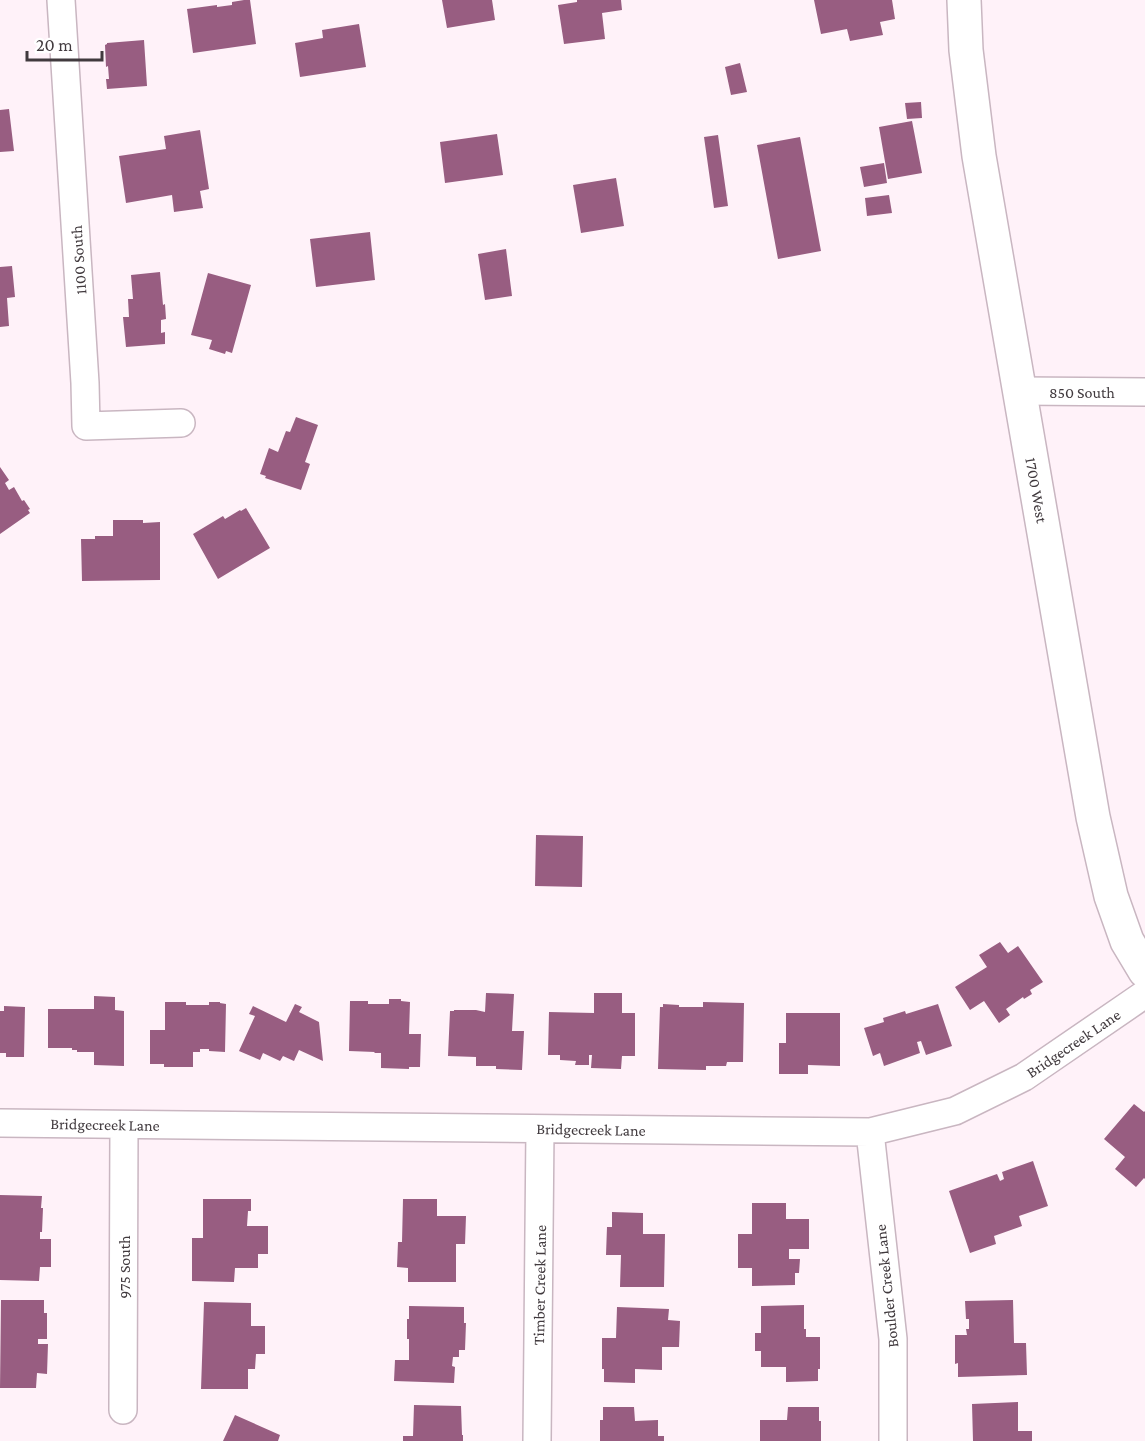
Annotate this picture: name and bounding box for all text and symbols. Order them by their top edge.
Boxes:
scale bar [27,24,102,62]
text: 20 m [36,35,73,55]
street label: 1100 South [68,224,89,295]
street label: 850 South [1049,384,1115,401]
street label: 1700 West [1022,456,1051,525]
street label: Bridgecreek Lane [1023,1006,1124,1082]
street label: Bridgecreek Lane [50,1115,160,1135]
street label: Bridgecreek Lane [536,1120,646,1140]
street label: Boulder Creek Lane [872,1223,901,1349]
street label: Timber Creek Lane [530,1225,549,1345]
street label: 975 South [116,1235,133,1299]

